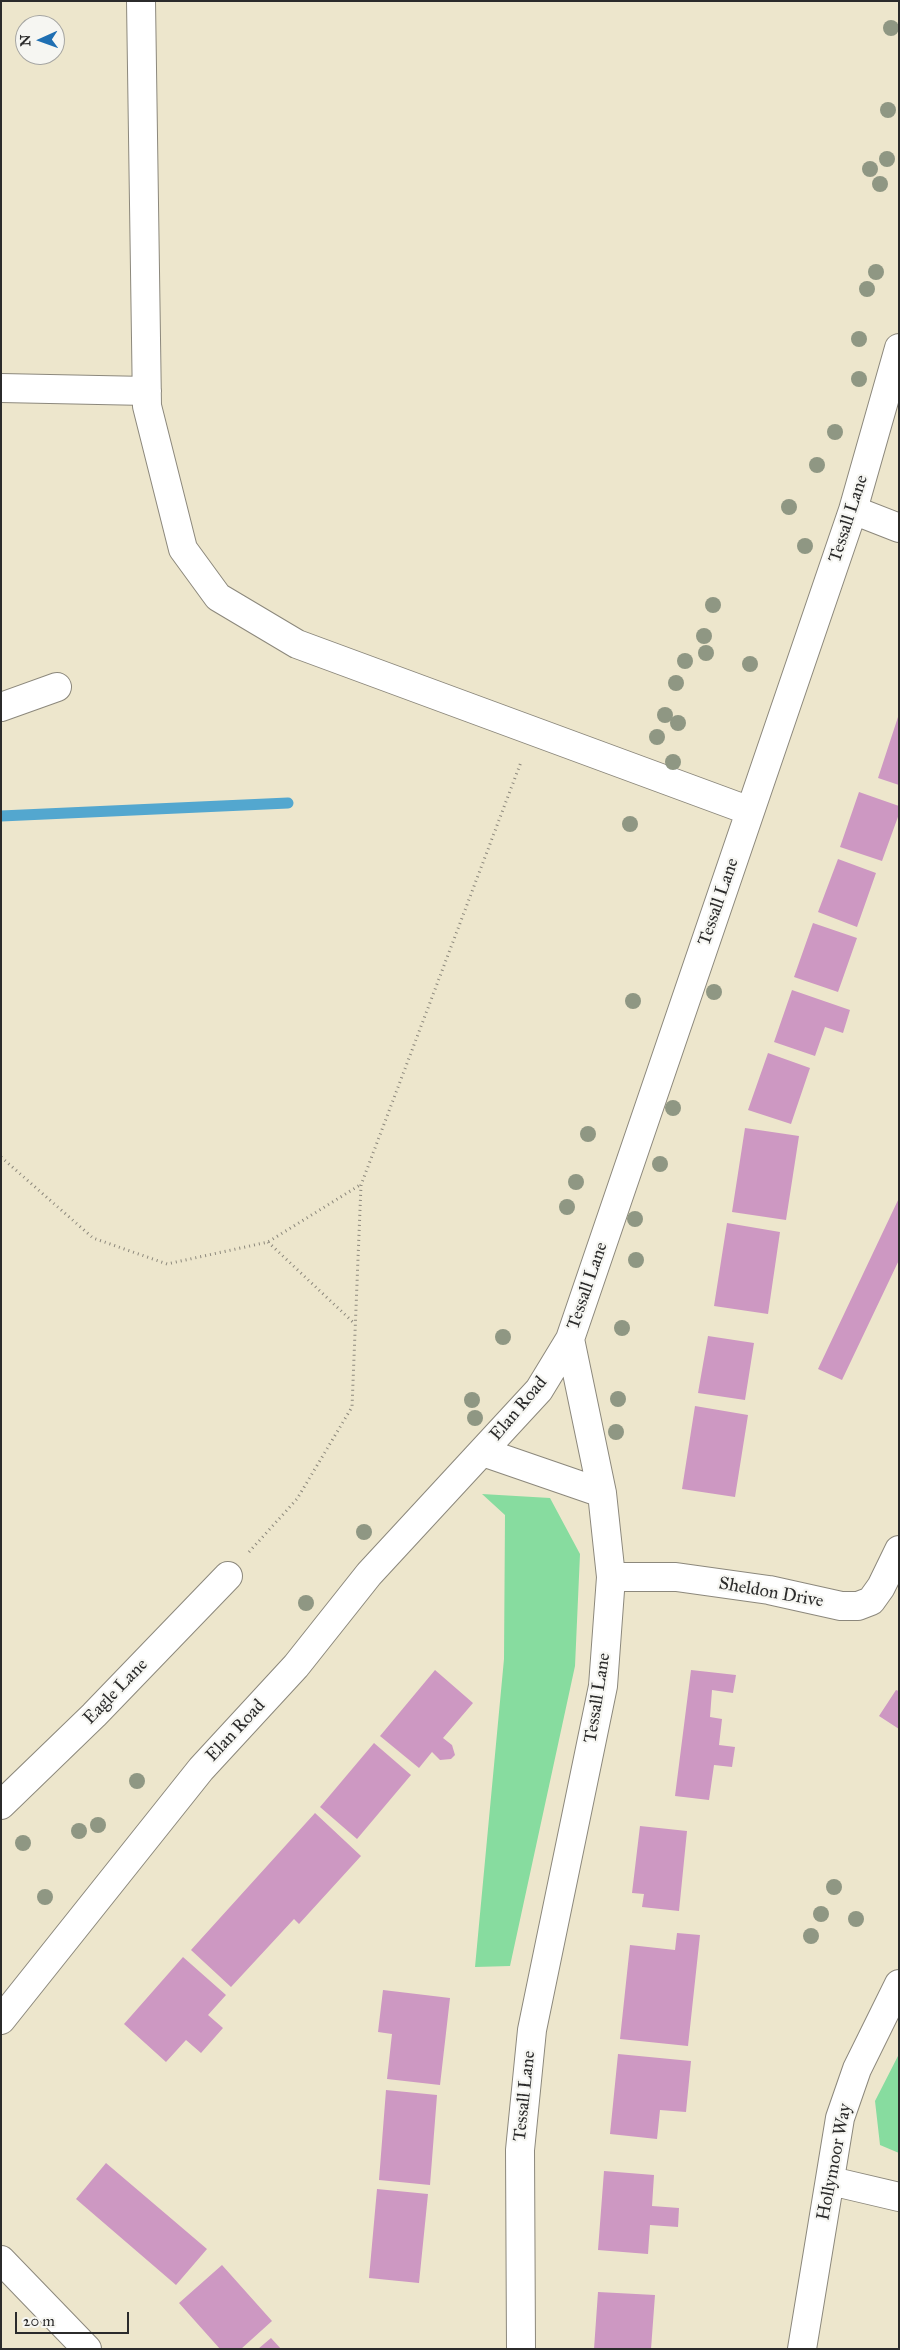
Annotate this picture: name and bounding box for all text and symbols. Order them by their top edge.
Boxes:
north arrow [15,15,65,65]
text: N [17,34,34,47]
street label: Tessall Lane [825,472,873,566]
street label: Tessall Lane [694,856,744,948]
street label: Tessall Lane [563,1240,613,1332]
street label: Elan Road [486,1372,552,1446]
street label: Sheldon Drive [717,1573,825,1613]
street label: Tessall Lane [580,1651,616,1745]
street label: Eagle Lane [79,1655,153,1729]
street label: Elan Road [202,1695,270,1767]
street label: Tessall Lane [510,2050,540,2142]
street label: Hollymoor Way [813,2102,857,2222]
scale bar [18,2302,131,2334]
text: 20 m [23,2312,55,2330]

